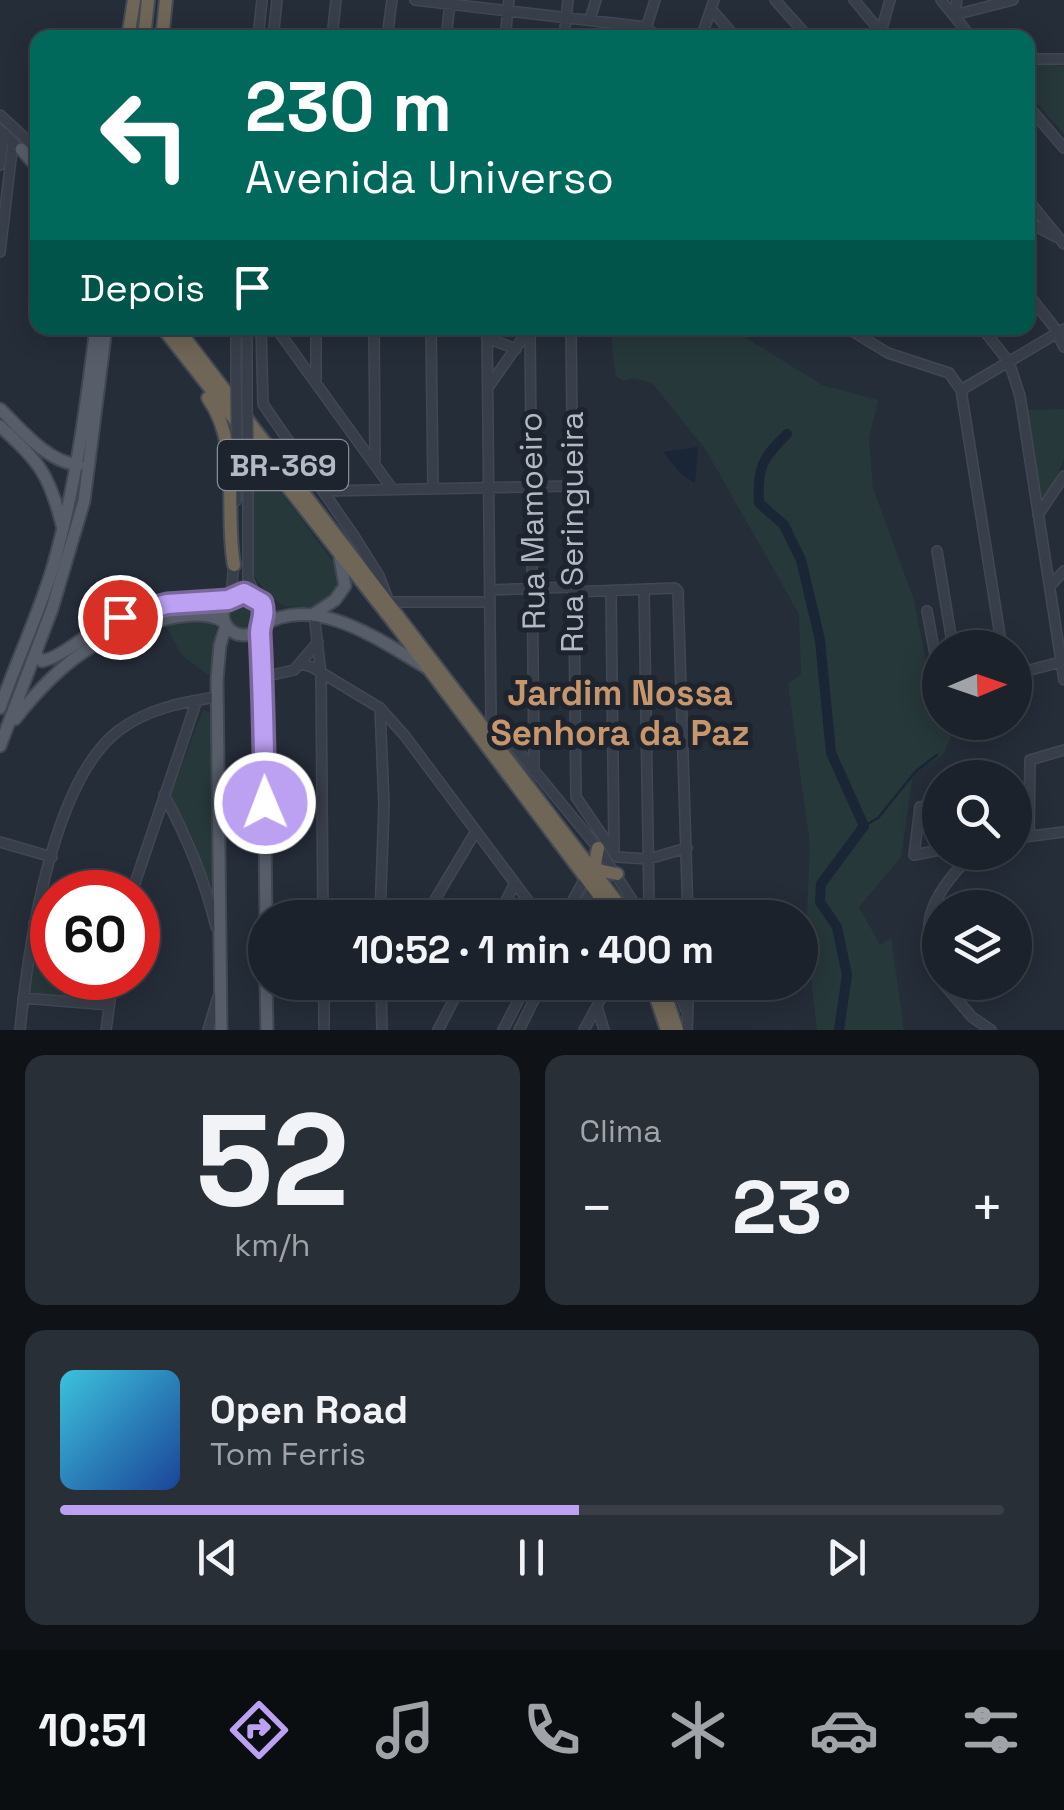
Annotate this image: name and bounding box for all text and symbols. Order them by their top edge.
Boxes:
text: 230 m [245,62,452,151]
icon: left [80,70,210,200]
text: Avenida Universo [245,149,614,206]
icon: arrive [225,260,280,315]
text: Depois [80,264,205,312]
street label: Rua Seringueira [552,411,592,653]
street label: Rua Mamoeiro [510,412,554,630]
road number: BR-369 [218,440,348,490]
pin [78,575,163,660]
icon: arrive [93,590,148,645]
north arrow [922,630,1032,740]
map controls [922,630,1032,1000]
district label: Jardim Nossa Senhora da Paz [490,671,750,755]
position arrow [213,751,317,855]
button: search [922,760,1032,870]
speed limit sign: 60 [30,870,160,1000]
button: layers [922,890,1032,1000]
text: 10:52 · 1 min · 400 m [352,926,714,974]
text: 52 [195,1077,349,1243]
text: Clima [580,1111,662,1151]
text: 23° [732,1159,852,1255]
text: − [580,1173,614,1243]
text: + [970,1173,1004,1243]
text: km/h [234,1225,310,1265]
text: Open Road [210,1386,408,1434]
text: Tom Ferris [210,1434,366,1474]
icon: previous [190,1530,245,1585]
icon: pause [504,1530,559,1585]
icon: next [819,1530,874,1585]
icon: directions [224,1695,294,1765]
icon: music [370,1695,440,1765]
icon: phone [517,1695,587,1765]
icon: climate [663,1695,733,1765]
icon: car [809,1695,879,1765]
icon: filters [956,1695,1026,1765]
text: 10:51 [38,1702,148,1759]

